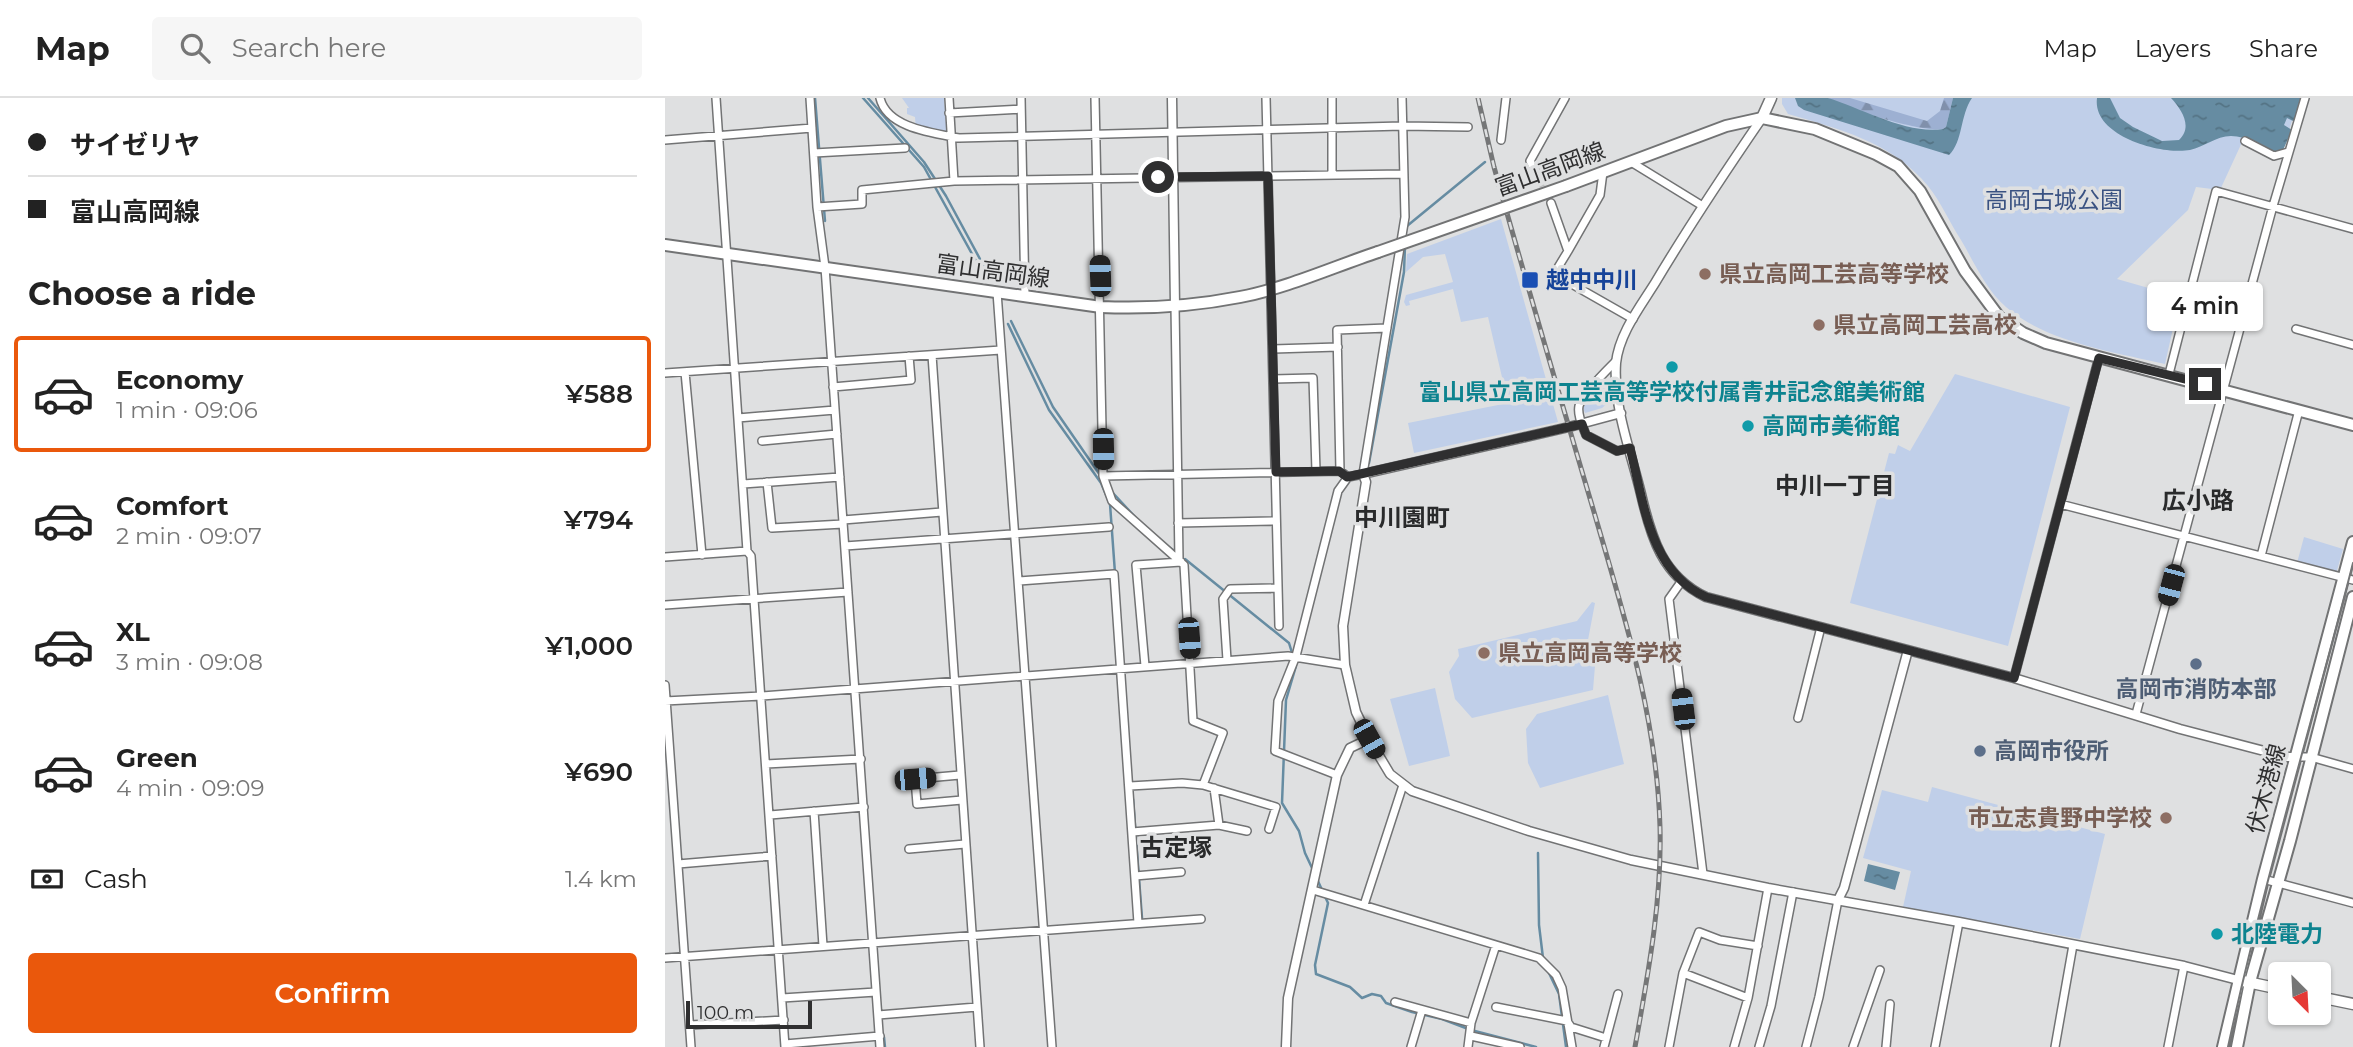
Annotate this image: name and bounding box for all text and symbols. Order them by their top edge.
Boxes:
search box [152,17,642,80]
text: Map [35,28,110,68]
icon: search [176,29,214,67]
text: Search here [232,32,386,64]
text: Map [2043,34,2097,63]
text: Layers [2135,34,2211,63]
text: Share [2249,34,2318,63]
text: サイゼリヤ [70,129,200,161]
street label: 富山高岡線 [1491,136,1609,202]
route start [1142,161,1174,193]
park label: 高岡古城公園 [1985,186,2123,214]
text: 富山高岡線 [70,196,200,228]
street label: 富山高岡線 [934,249,1052,293]
car [1089,255,1112,297]
place label: 県立高岡工芸高等学校 [1719,260,1949,288]
place label: 越中中川 [1546,266,1638,294]
marker: 県立高岡工芸高等学校 [1697,266,1713,282]
marker: 越中中川 [1520,270,1540,290]
text: Choose a ride [28,274,256,313]
callout: 4 min [2147,282,2263,331]
text: 4 min [2171,292,2239,320]
place label: 県立高岡工芸高校 [1833,311,2017,339]
marker: 県立高岡工芸高校 [1811,317,1827,333]
marker: 富山県立高岡工芸高等学校付属青井記念館美術館 [1664,359,1680,375]
icon: car [32,363,95,426]
text: Economy [116,364,243,396]
route end [2189,368,2221,400]
text: ¥588 [565,378,633,410]
place label: 富山県立高岡工芸高等学校付属青井記念館美術館 [1419,378,1925,406]
text: 1 min · 09:06 [116,396,258,424]
place label: 高岡市美術館 [1762,412,1900,440]
marker: 高岡市美術館 [1740,418,1756,434]
car [1093,428,1114,470]
district label: 中川一丁目 [1775,471,1895,500]
district label: 広小路 [2162,486,2234,515]
icon: car [32,489,95,552]
text: Comfort [116,490,228,522]
district label: 中川園町 [1354,503,1450,532]
text: ¥794 [564,504,633,536]
text: 2 min · 09:07 [116,522,262,550]
car [2156,562,2187,608]
icon: car [32,615,95,678]
text: XL [116,616,150,648]
car [1178,616,1201,660]
text: ¥1,000 [545,630,633,662]
place label: 県立高岡高等学校 [1498,639,1682,667]
marker: 県立高岡高等学校 [1476,645,1492,661]
text: 3 min · 09:08 [116,648,263,676]
marker: 高岡市消防本部 [2188,656,2204,672]
place label: 高岡市消防本部 [2116,675,2277,703]
car [1671,687,1696,731]
car [1350,716,1389,762]
place label: 高岡市役所 [1994,737,2109,765]
icon: car [32,741,95,804]
street label: 伏木港線 [2241,741,2291,837]
text: Green [116,742,198,774]
marker: 高岡市役所 [1972,743,1988,759]
text: ¥690 [564,756,633,788]
car [894,767,937,791]
text: 4 min · 09:09 [116,774,265,802]
place label: 市立志貴野中学校 [1968,804,2152,832]
marker: 市立志貴野中学校 [2158,810,2174,826]
district label: 古定塚 [1140,833,1212,862]
icon: cash [28,860,66,898]
text: Cash [84,863,148,895]
text: 1.4 km [565,865,637,893]
place label: 北陸電力 [2231,920,2323,948]
marker: 北陸電力 [2209,926,2225,942]
button: Confirm [28,953,637,1033]
north arrow [2268,962,2331,1026]
map controls [2268,962,2331,1025]
scale bar [686,998,812,1030]
text: 100 m [697,1001,754,1024]

